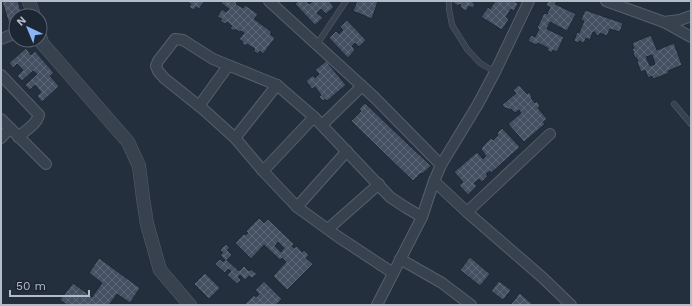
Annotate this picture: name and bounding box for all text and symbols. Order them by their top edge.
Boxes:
north arrow [8,8,48,48]
text: N [14,14,29,29]
scale bar [10,272,89,298]
text: 50 m [16,279,46,293]

